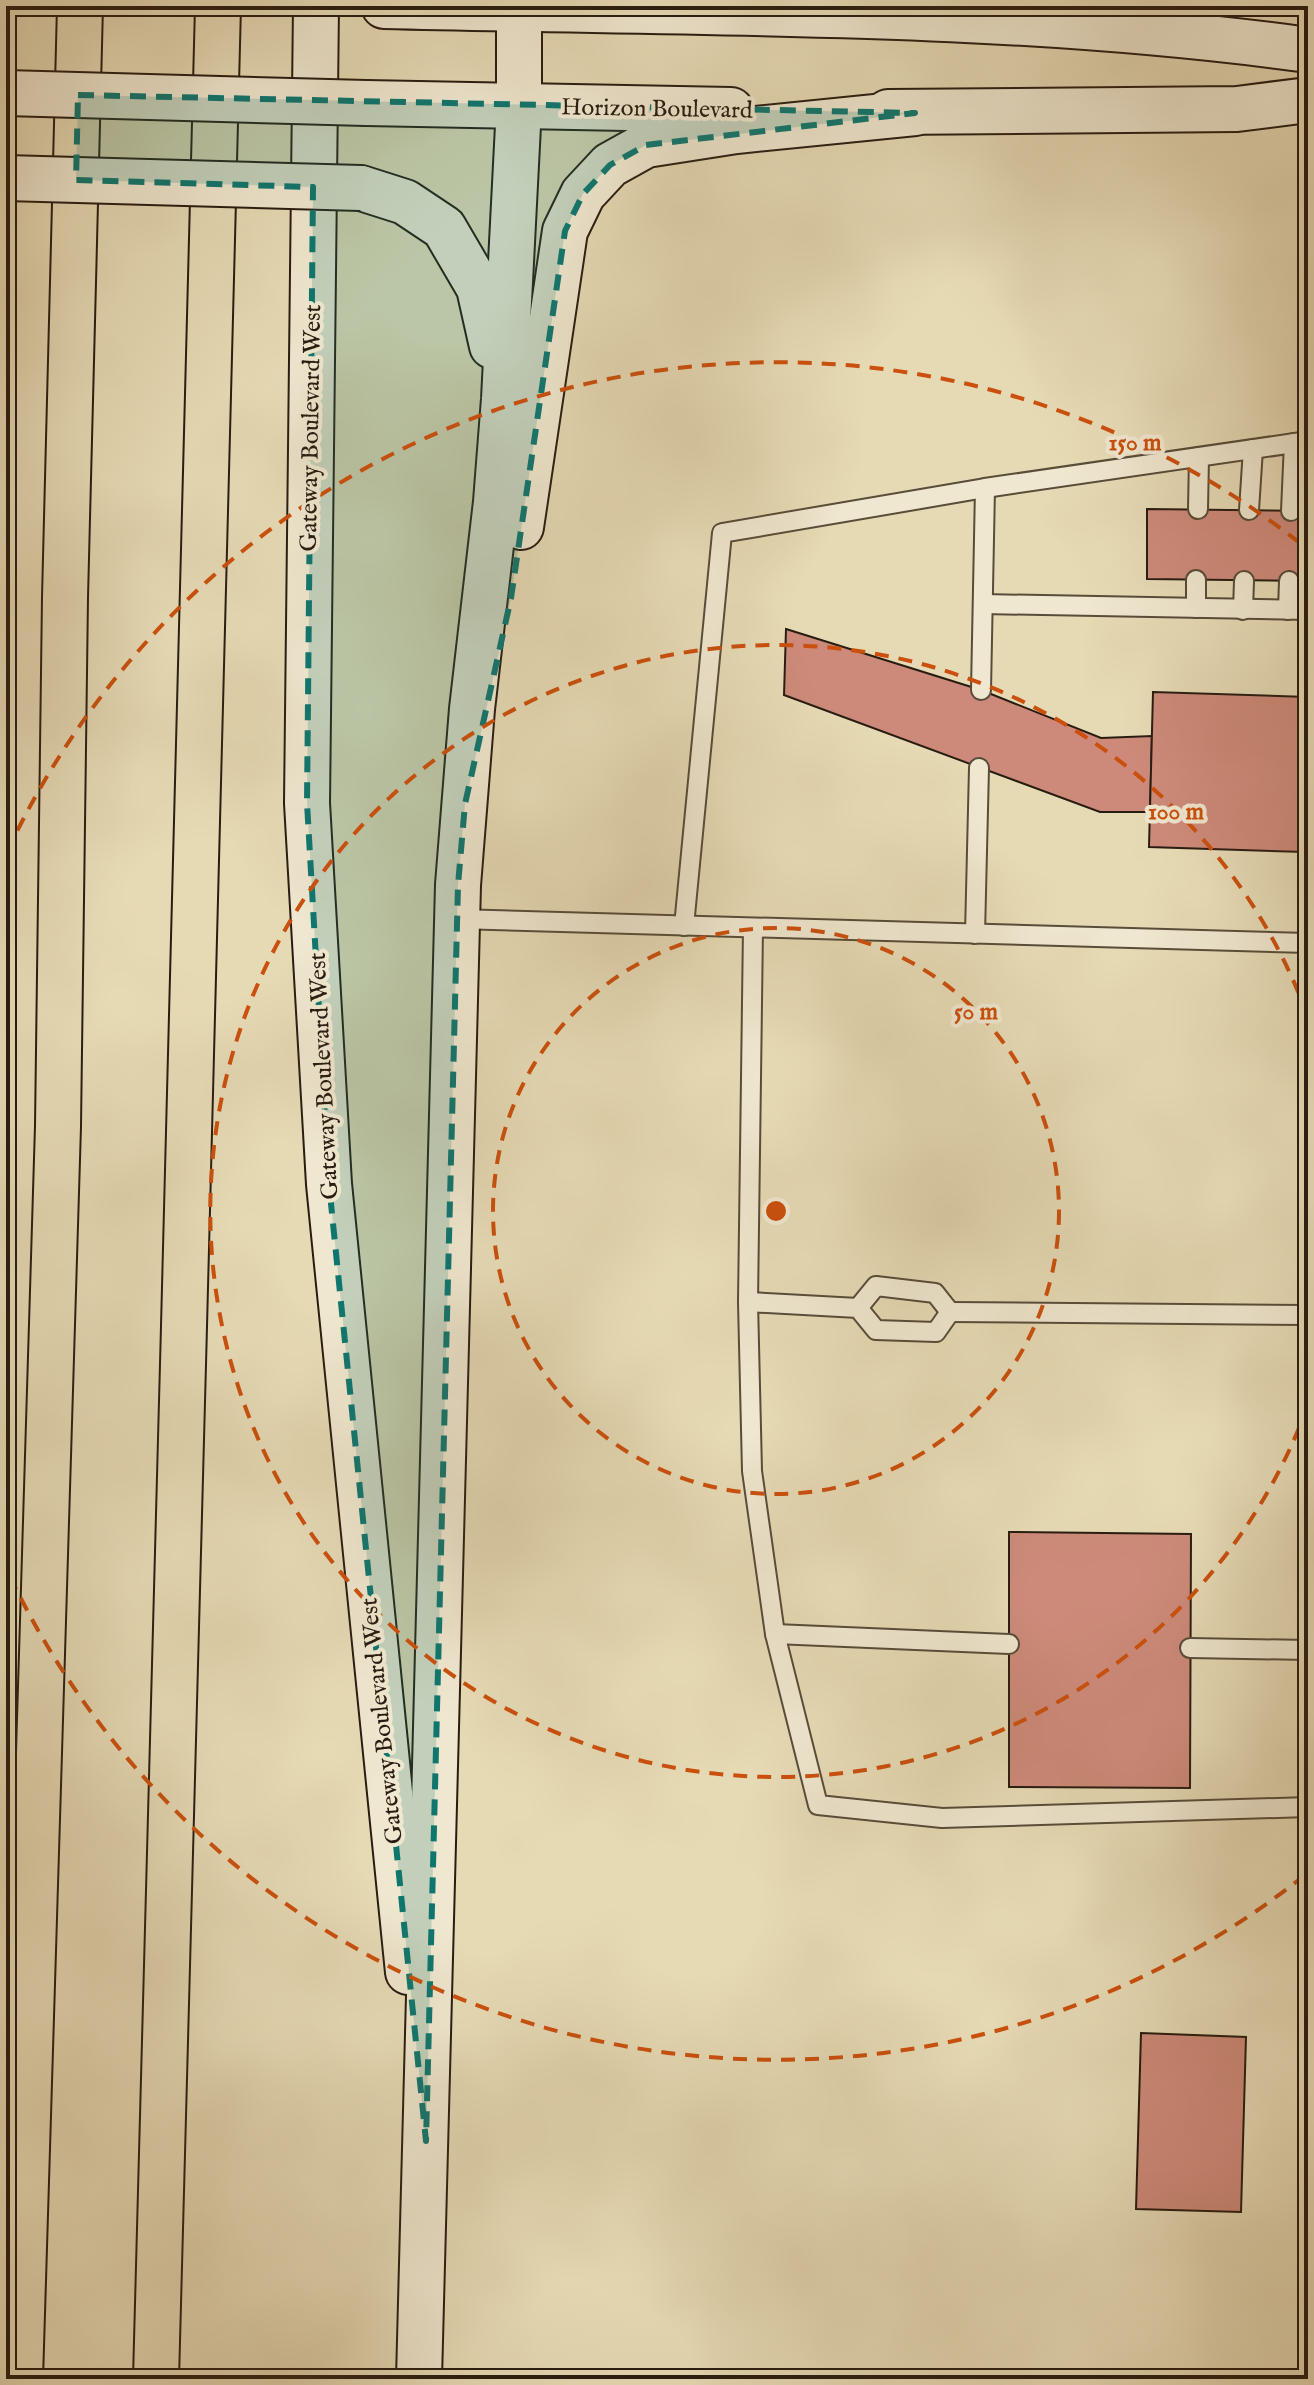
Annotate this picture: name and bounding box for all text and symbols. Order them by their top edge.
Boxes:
street label: Horizon Boulevard [561,92,753,127]
street label: Gateway Boulevard West [294,304,329,552]
text: 150 m [1108,428,1162,459]
text: 100 m [1148,797,1205,828]
street label: Gateway Boulevard West [303,952,346,1200]
text: 50 m [954,997,999,1028]
centre of rings [762,1197,790,1225]
street label: Gateway Boulevard West [354,1596,411,1846]

